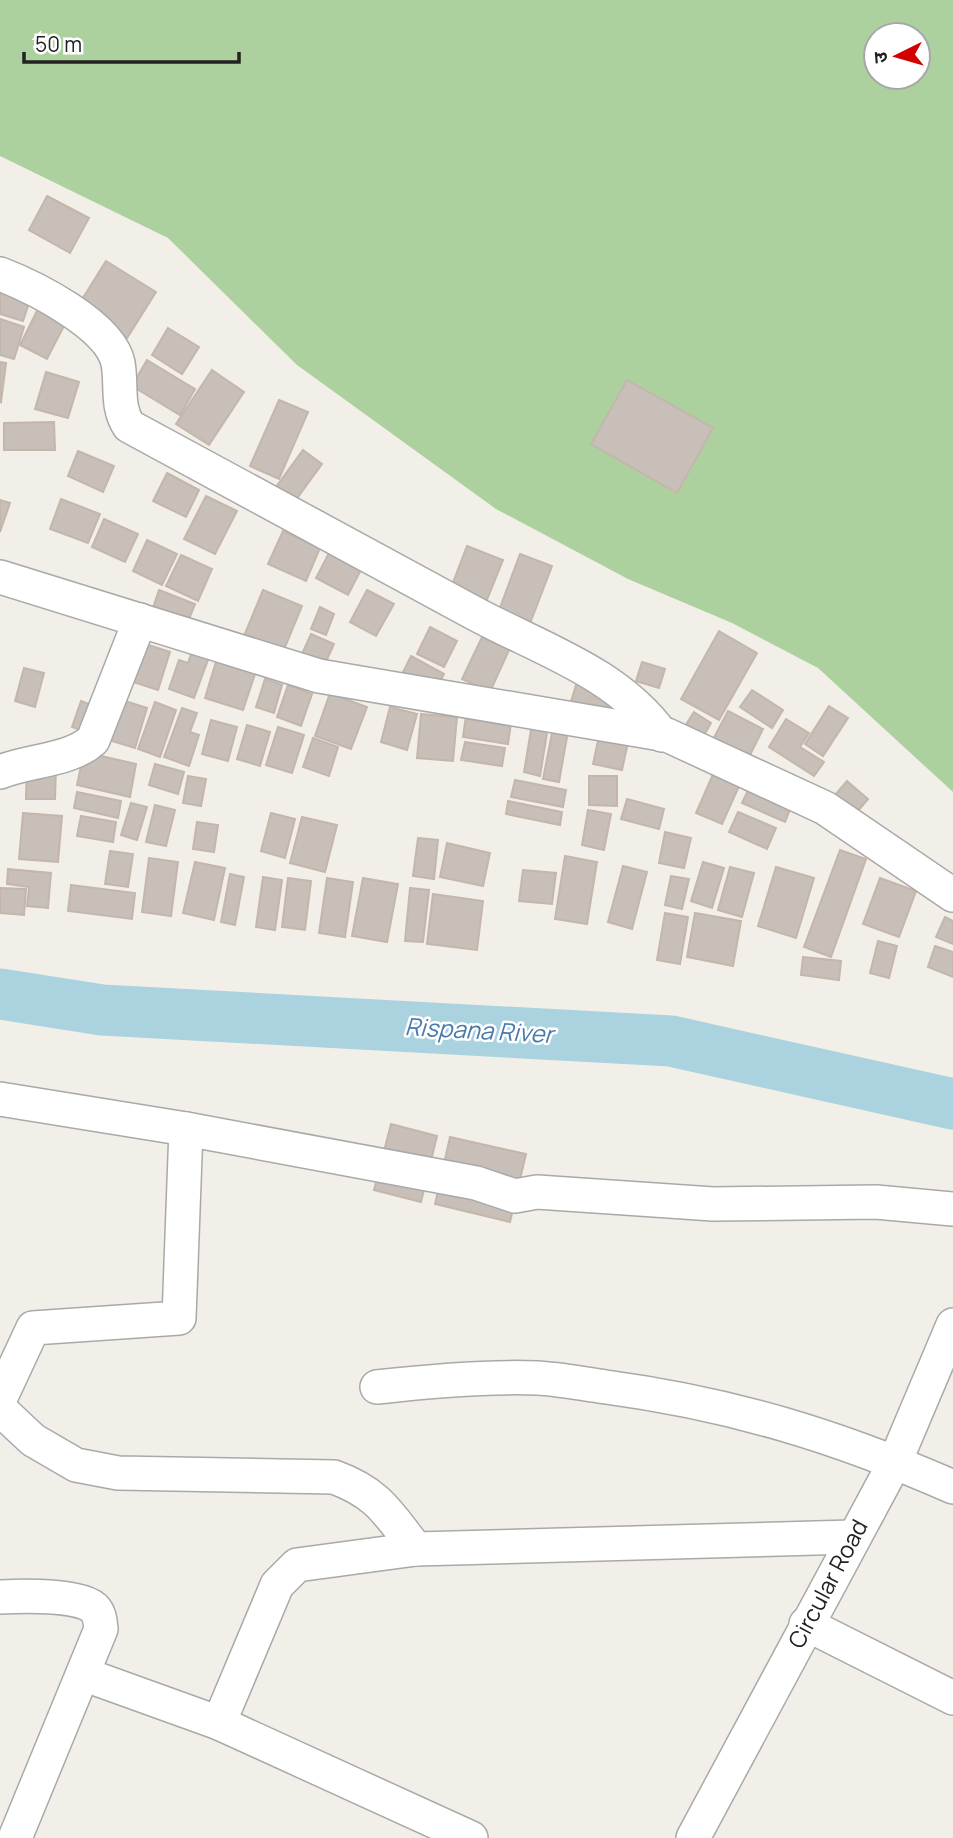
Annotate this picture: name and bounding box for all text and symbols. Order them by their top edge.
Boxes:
scale bar [24,21,240,65]
north arrow [862,21,932,91]
text: 50 m [35,30,82,58]
text: उ [867,50,894,64]
water label: Rispana River [404,1009,557,1050]
street label: Circular Road [780,1513,875,1654]

